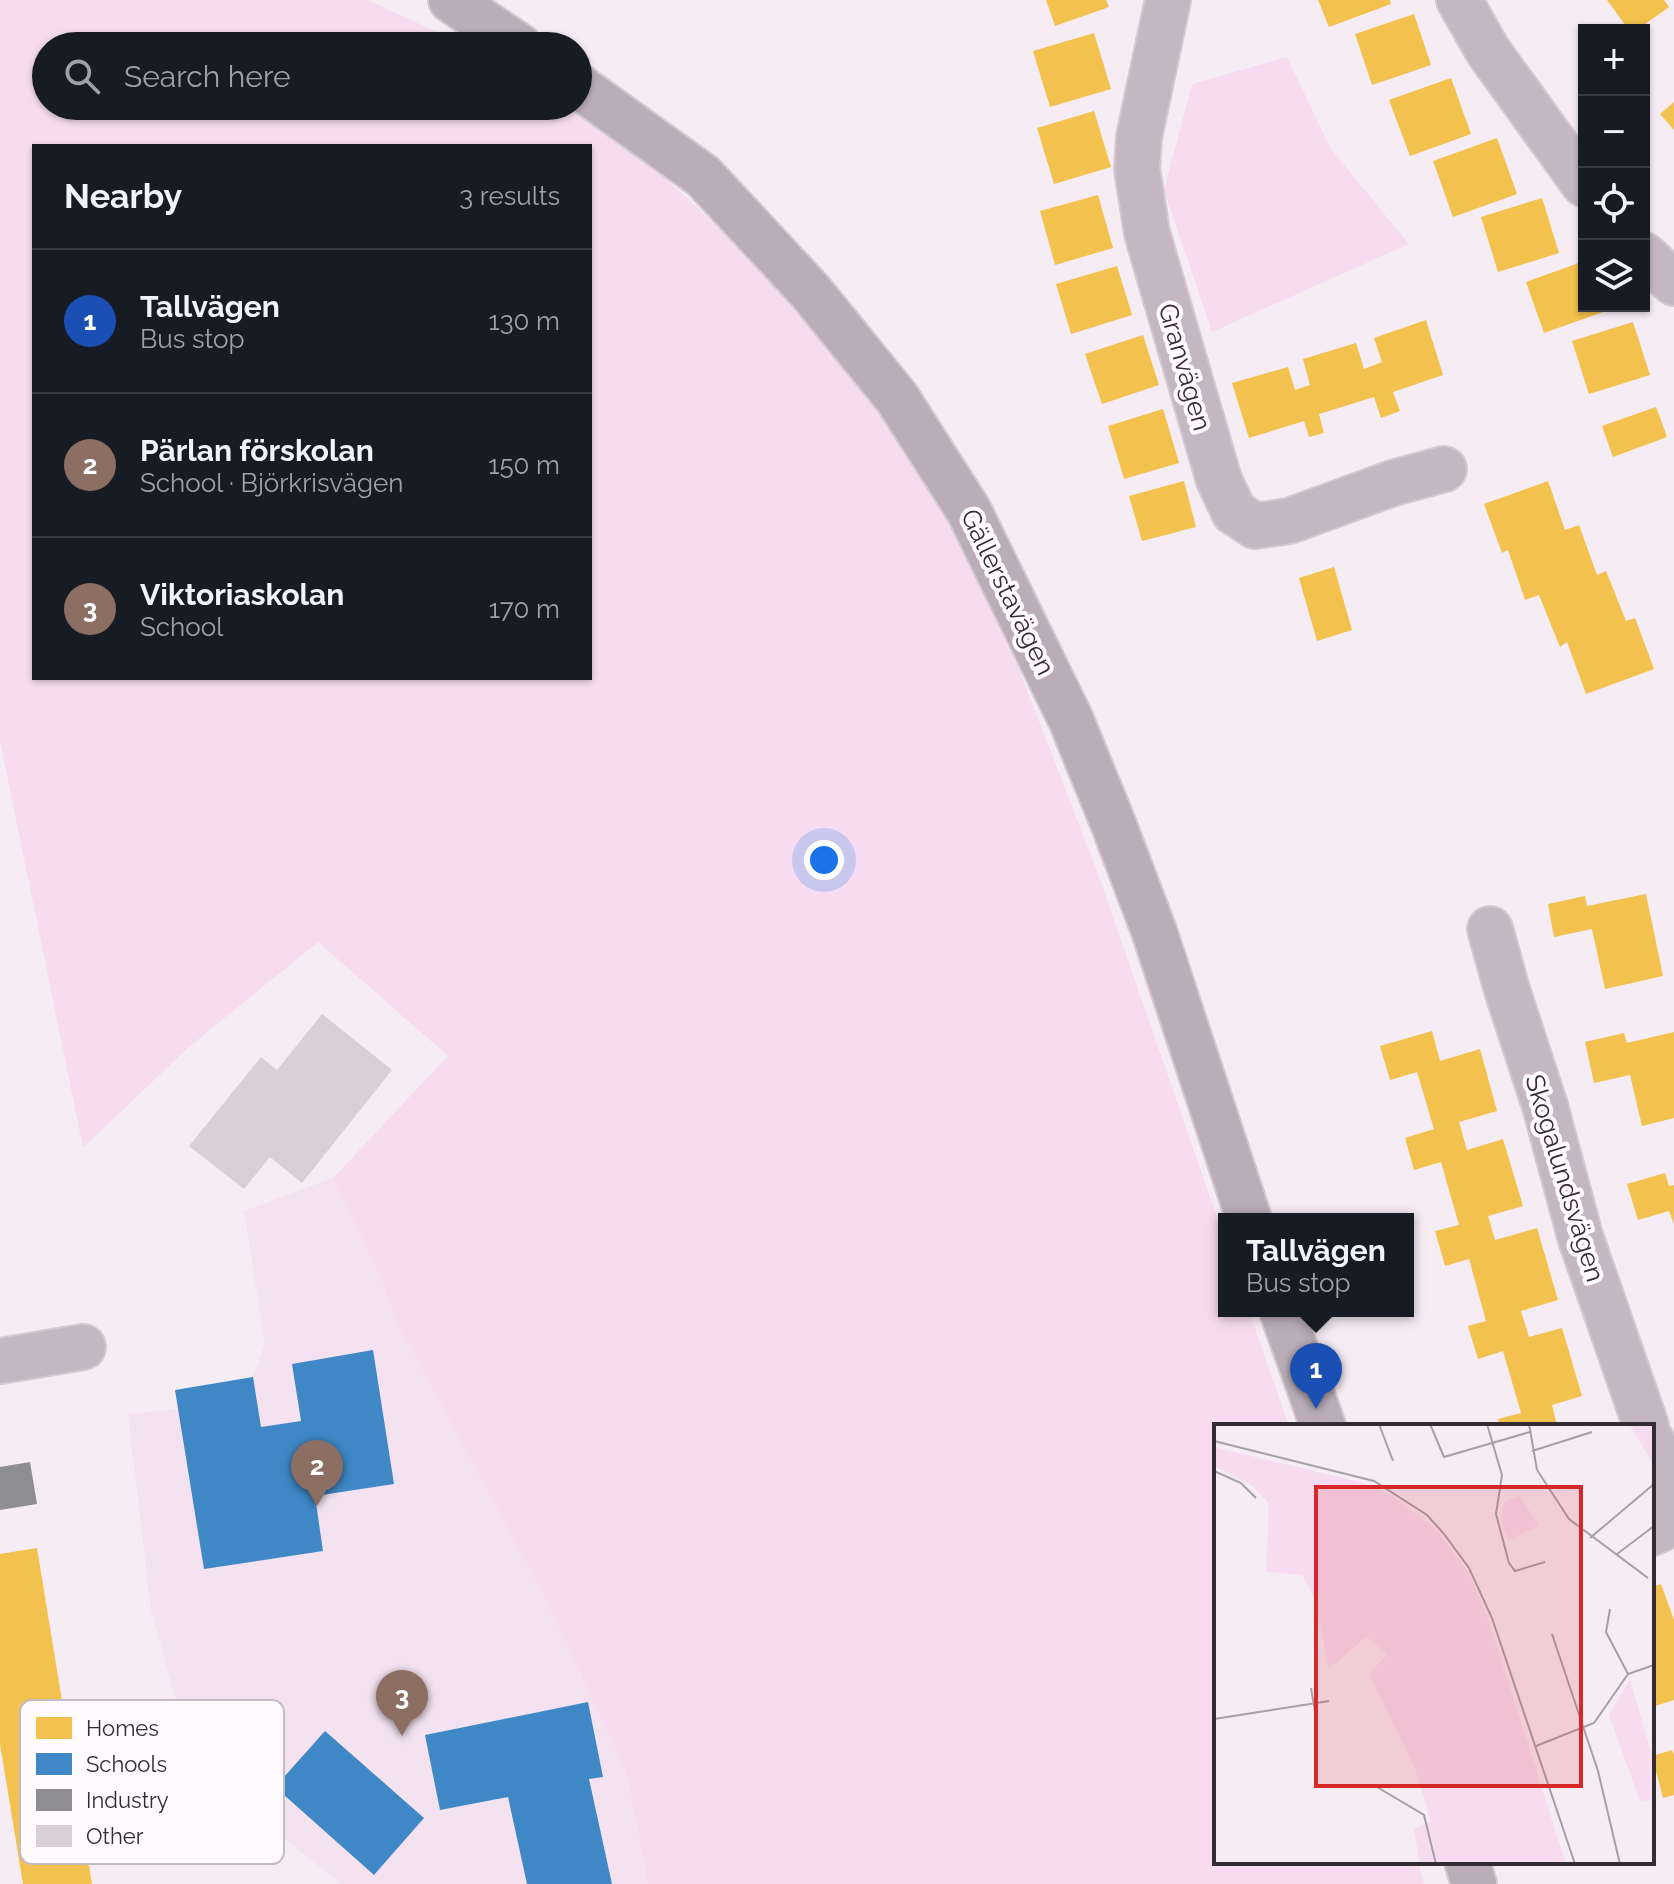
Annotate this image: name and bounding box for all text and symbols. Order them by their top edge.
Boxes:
map controls [1578,24,1650,312]
button: + [1578,24,1650,96]
search box [32,32,592,120]
icon: search [60,54,104,98]
text: Search here [124,59,291,94]
button: − [1578,96,1650,168]
button: locate [1578,168,1650,240]
text: Nearby [64,176,182,216]
text: 3 results [459,181,560,211]
button: layers [1578,240,1650,312]
text: Tallvägen [140,289,280,324]
street label: Granvägen [1153,300,1217,434]
text: 1 [84,306,96,336]
text: 130 m [489,306,560,336]
text: Bus stop [140,324,245,354]
text: Pärlan förskolan [140,433,374,468]
text: 2 [83,450,97,480]
text: 150 m [488,450,560,480]
text: School · Björkrisvägen [140,468,403,498]
street label: Gällerstavägen [955,504,1061,680]
text: Viktoriaskolan [140,577,344,612]
text: 3 [83,594,97,624]
text: 170 m [489,594,560,624]
text: School [140,612,223,642]
your location [804,840,844,880]
street label: Skogalundsvägen [1519,1071,1611,1285]
popup [1218,1213,1414,1317]
text: Tallvägen [1246,1233,1386,1268]
text: Bus stop [1246,1268,1351,1298]
pin: 1 [1290,1343,1342,1409]
inset map [1214,1424,1654,1864]
pin: 2 [291,1440,343,1506]
pin: 3 [376,1670,428,1736]
legend [20,1700,284,1864]
text: Homes [86,1715,159,1741]
text: Schools [86,1751,167,1777]
text: Industry [86,1787,169,1813]
text: Other [86,1823,144,1849]

